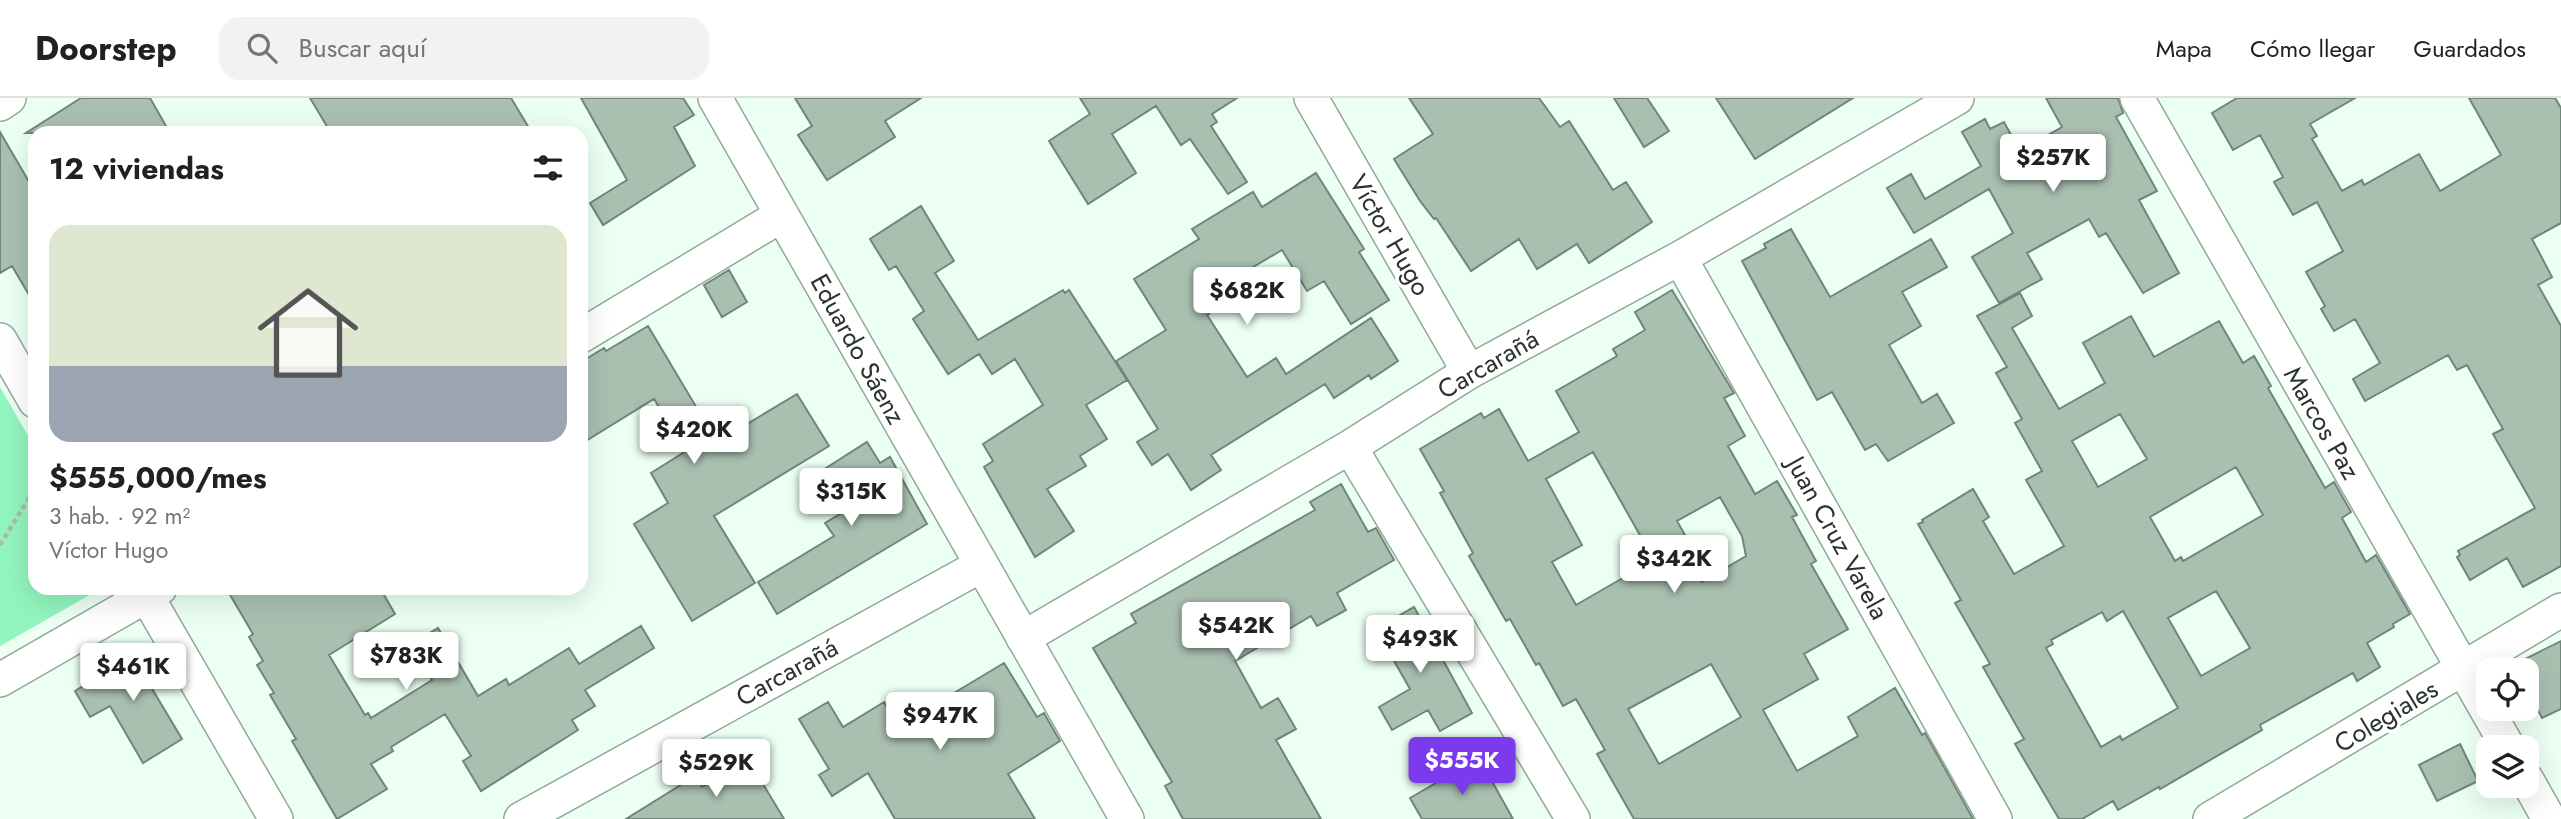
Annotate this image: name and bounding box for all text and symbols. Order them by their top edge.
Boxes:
search box [219,17,709,80]
text: Doorstep [35,25,177,72]
icon: search [243,29,281,67]
text: Buscar aquí [299,29,427,67]
text: Mapa [2156,31,2212,66]
text: Cómo llegar [2250,31,2375,66]
text: Guardados [2413,31,2526,66]
pin: $257K [2004,134,2102,194]
text: $257K [2016,140,2090,174]
text: 12 viviendas [49,147,224,190]
icon: filters [529,149,567,187]
street label: Víctor Hugo [1340,167,1440,303]
street label: Eduardo Sáenz [801,267,915,431]
pin: $682K [1198,268,1296,327]
icon: home [245,270,371,396]
text: $682K [1209,273,1285,307]
street label: Carcarañá [1430,320,1546,408]
street label: Marcos Paz [2274,359,2370,487]
pin: $420K [645,406,743,466]
text: $420K [656,412,732,446]
street label: Juan Cruz Varela [1776,447,1899,627]
text: $555,000/mes [49,456,267,499]
pin: $315K [802,468,900,528]
text: $315K [815,474,887,508]
text: 3 hab. · 92 m² [49,499,190,533]
text: Víctor Hugo [49,533,168,567]
pin: $342K [1625,536,1723,595]
text: $342K [1636,541,1712,575]
pin: $542K [1187,602,1285,662]
text: $542K [1198,608,1274,642]
pin: $493K [1371,616,1469,675]
text: $493K [1382,621,1458,655]
street label: Carcarañá [729,628,845,716]
pin: $783K [357,632,455,692]
text: $783K [370,638,442,672]
pin: $461K [84,644,182,703]
text: $461K [96,649,170,683]
map controls [2476,658,2539,798]
button: locate [2476,658,2539,721]
street label: Colegiales [2327,670,2445,762]
pin: $947K [891,692,989,752]
text: $947K [902,698,978,732]
button: layers [2476,735,2539,798]
pin: $555K [1413,738,1511,797]
pin: $529K [667,740,765,799]
text: $555K [1425,743,1499,777]
text: $529K [678,745,754,779]

